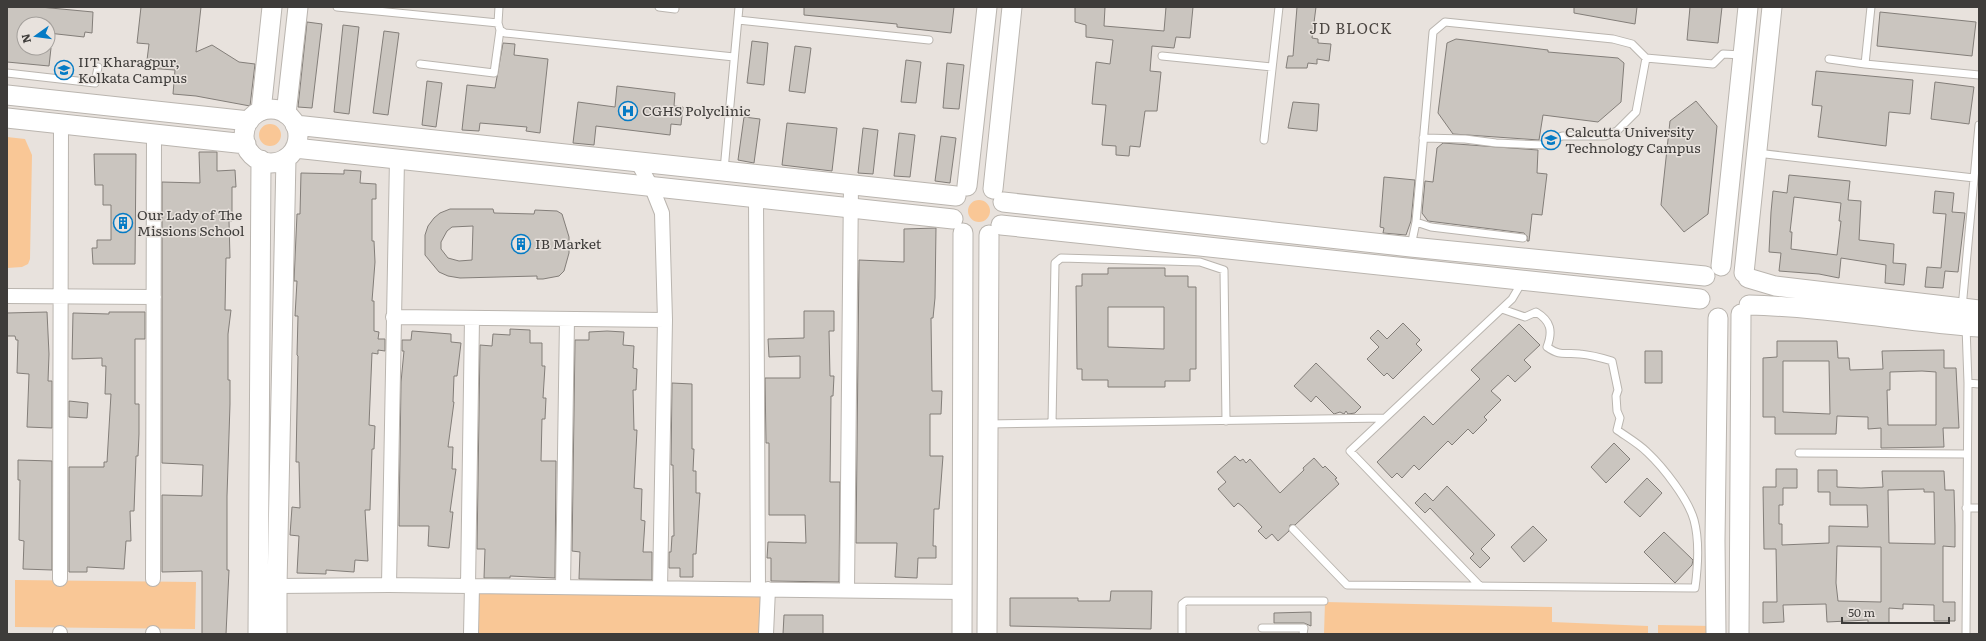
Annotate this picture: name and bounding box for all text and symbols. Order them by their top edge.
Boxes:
north arrow [16,16,56,56]
district label: JD BLOCK [1309,16,1393,39]
text: N [16,32,34,45]
place label: IIT Kharagpur, Kolkata Campus [78,51,187,87]
school or university icon: IIT Kharagpur, Kolkata Campus [53,59,75,81]
hospital icon: CGHS Polyclinic [617,100,639,122]
place label: CGHS Polyclinic [642,100,751,120]
place label: Calcutta University Technology Campus [1565,121,1701,157]
school or university icon: Calcutta University Technology Campus [1540,129,1562,151]
place label: Our Lady of The Missions School [137,204,245,240]
building icon: Our Lady of The Missions School [112,212,134,234]
building icon: IB Market [510,233,532,255]
place label: IB Market [535,233,602,253]
scale bar [1842,599,1949,625]
text: 50 m [1848,603,1875,621]

